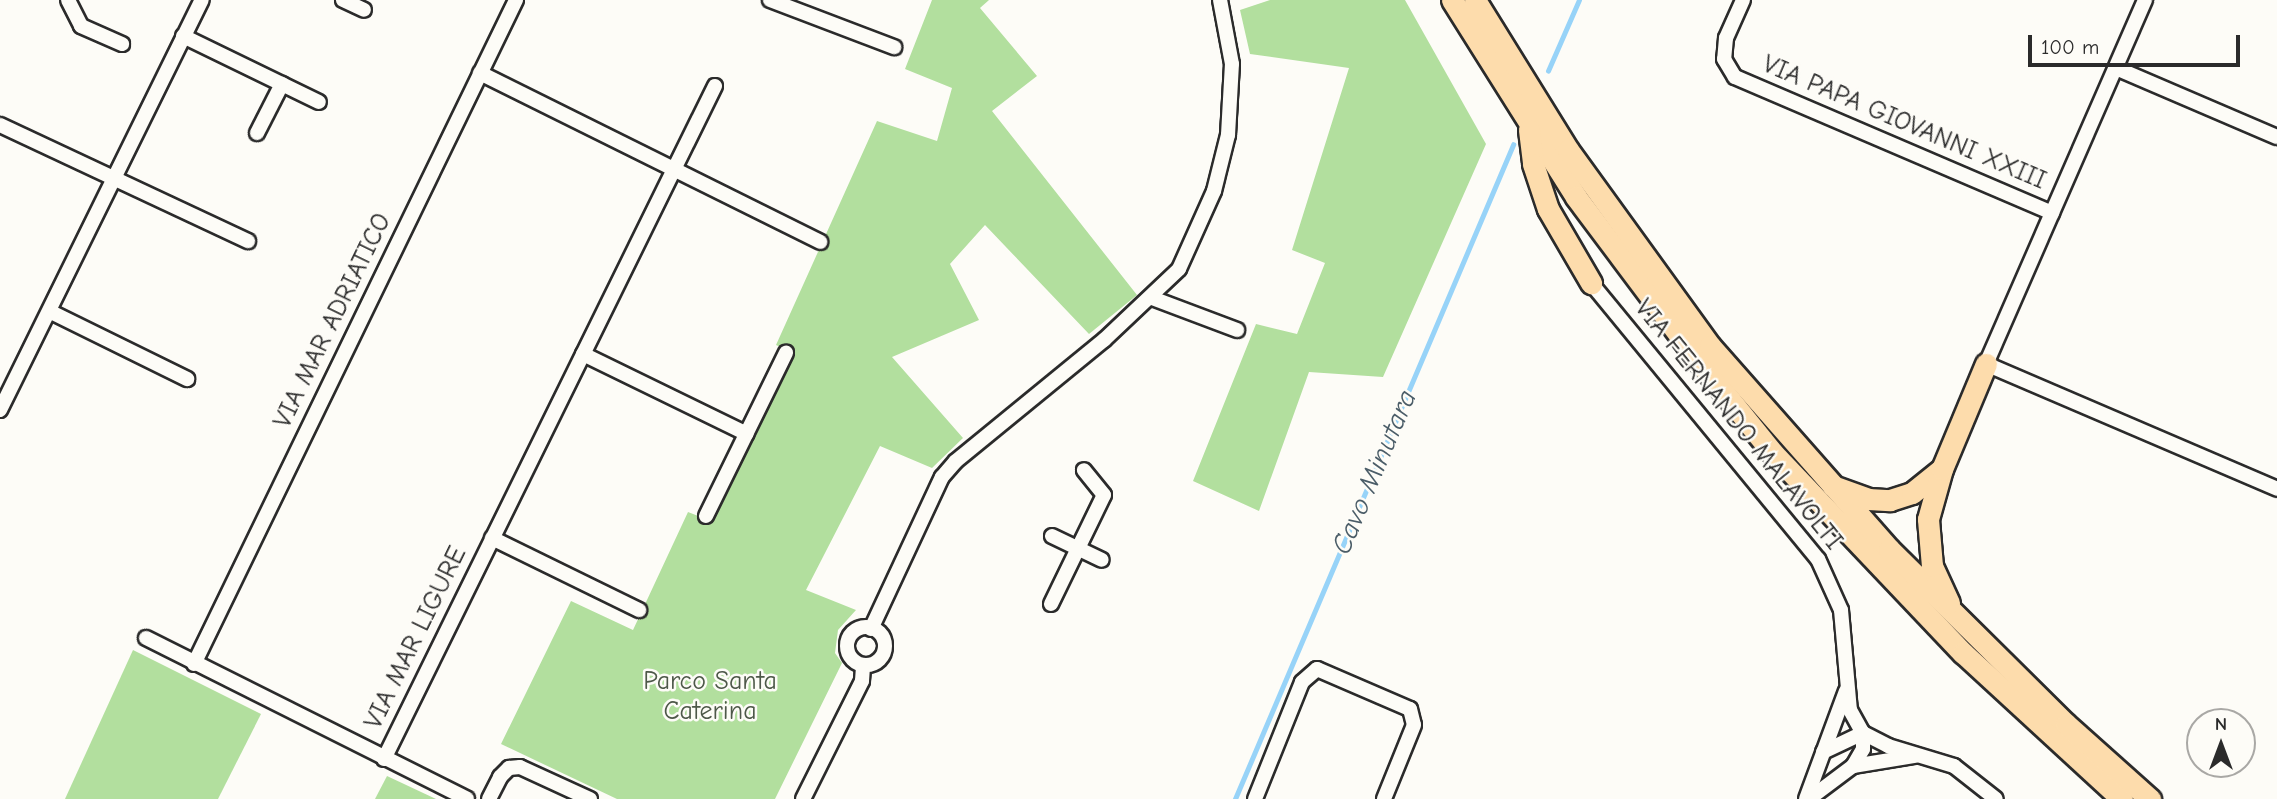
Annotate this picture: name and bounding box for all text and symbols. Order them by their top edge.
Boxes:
scale bar [2032,21,2244,65]
text: 100 m [2041,35,2099,59]
street label: VIA PAPA GIOVANNI XXIII [1758,49,2050,197]
street label: VIA MAR ADRIATICO [267,209,399,433]
street label: VIA FERNANDO MALAVOLTI [1627,294,1849,556]
water label: Cavo Minutara [1324,385,1424,559]
street label: VIA MAR LIGURE [358,542,474,734]
park label: Parco Santa Caterina [643,666,777,728]
north arrow [2186,708,2256,778]
text: N [2215,713,2227,735]

